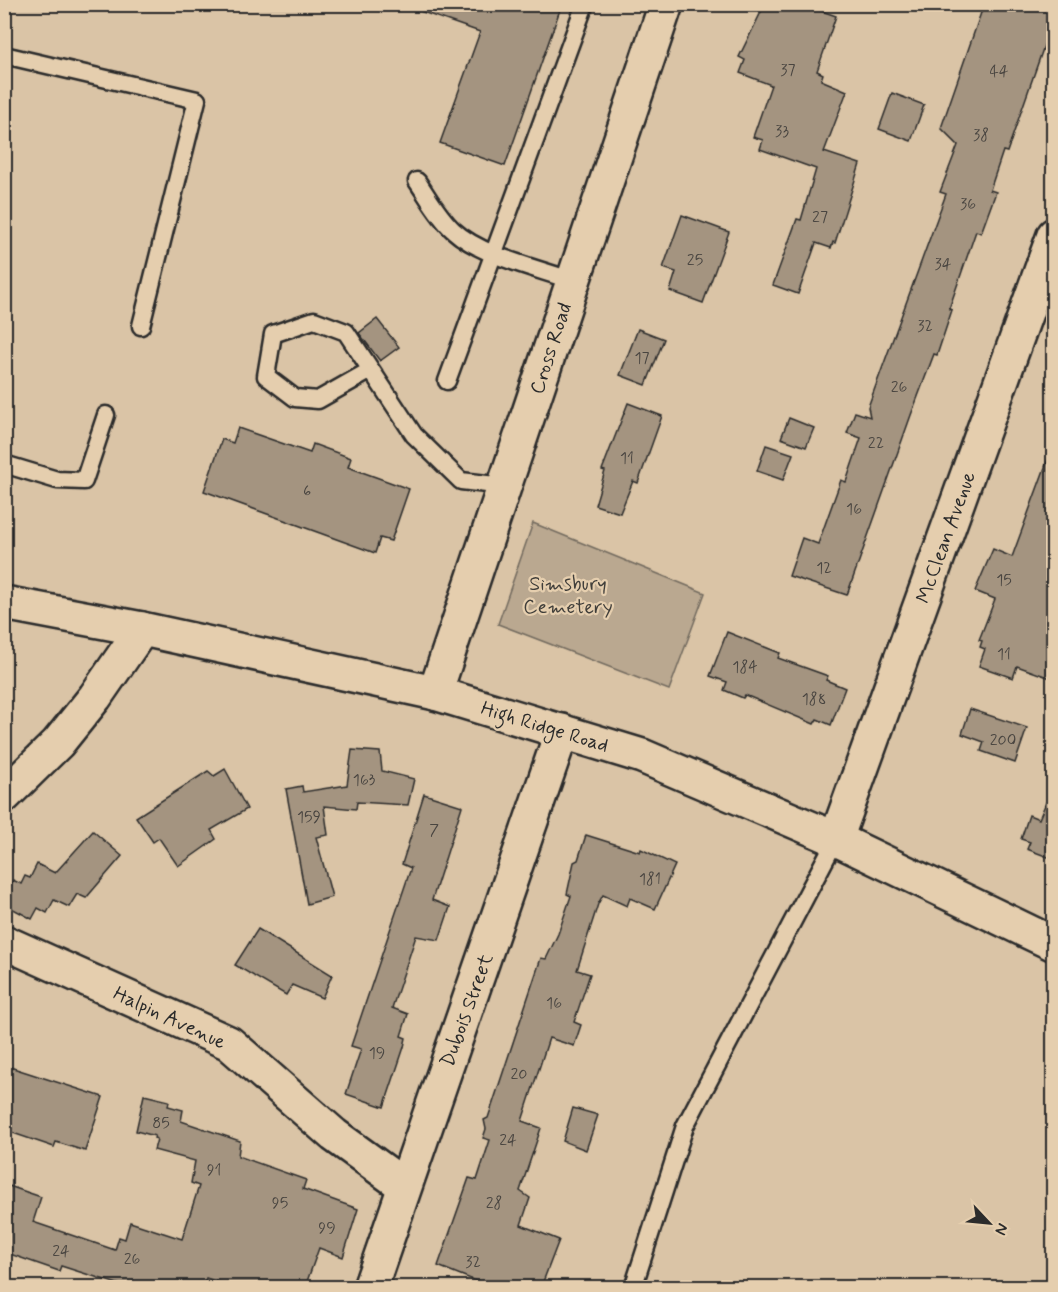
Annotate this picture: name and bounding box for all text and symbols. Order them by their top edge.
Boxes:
house number: 37 [780,60,796,81]
house number: 44 [989,61,1009,82]
house number: 33 [775,121,789,142]
house number: 38 [973,125,989,146]
house number: 36 [960,194,976,215]
house number: 27 [812,207,828,228]
house number: 25 [687,250,703,271]
house number: 34 [935,254,952,275]
street label: Cross Road [524,299,579,398]
house number: 32 [917,316,933,337]
house number: 17 [634,348,650,369]
house number: 26 [891,377,907,398]
house number: 22 [868,433,884,454]
house number: 11 [620,448,634,469]
street label: McClean Avenue [910,468,983,607]
house number: 6 [303,481,311,502]
house number: 16 [846,499,862,520]
house number: 12 [816,558,832,579]
house number: 15 [996,570,1012,591]
park label: Simsbury Cemetery [523,571,613,621]
house number: 11 [997,644,1011,665]
house number: 184 [732,657,758,678]
house number: 188 [802,689,826,710]
street label: High Ridge Road [477,695,612,762]
house number: 200 [990,730,1016,751]
house number: 163 [353,770,376,791]
house number: 159 [297,807,321,828]
house number: 7 [429,820,439,841]
house number: 181 [639,869,661,890]
street label: Dubois Street [434,950,500,1071]
street label: Halpin Avenue [109,980,230,1056]
house number: 16 [546,993,562,1014]
house number: 19 [369,1043,385,1064]
house number: 20 [511,1064,528,1085]
house number: 85 [152,1113,170,1134]
house number: 24 [499,1130,517,1151]
house number: 91 [207,1160,221,1181]
house number: 95 [272,1193,288,1214]
house number: 28 [486,1193,502,1214]
north arrow [959,1193,1019,1253]
house number: 99 [318,1218,336,1239]
text: N [989,1220,1013,1238]
house number: 24 [52,1241,70,1262]
house number: 26 [124,1249,140,1270]
house number: 32 [465,1252,481,1273]

